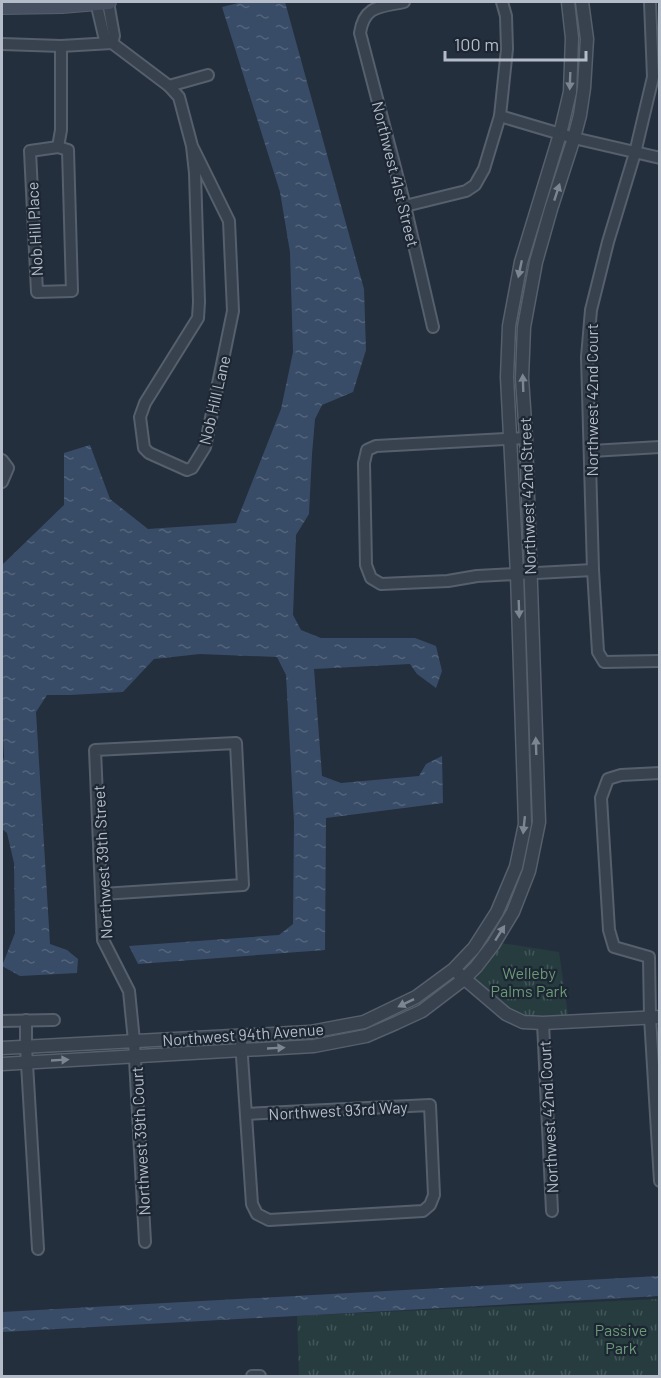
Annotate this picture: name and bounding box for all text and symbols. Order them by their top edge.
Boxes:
scale bar [445,24,586,62]
text: 100 m [454,33,499,55]
one-way arrow [565,71,575,90]
street label: Northwest 41st Street [369,99,423,249]
street label: Nob Hill Place [22,181,46,277]
one-way arrow [552,183,562,201]
one-way arrow [515,260,524,279]
street label: Northwest 42nd Court [582,324,601,476]
street label: Nob Hill Lane [195,354,233,446]
one-way arrow [518,374,527,393]
street label: Northwest 42nd Street [515,417,539,575]
one-way arrow [514,600,523,619]
one-way arrow [532,736,541,755]
street label: Northwest 39th Street [88,785,116,939]
one-way arrow [519,816,529,835]
one-way arrow [494,925,505,941]
park label: Welleby Palms Park [491,963,567,1000]
one-way arrow [397,997,415,1007]
street label: Northwest 94th Avenue [162,1019,324,1049]
street label: Northwest 42nd Court [535,1040,561,1194]
one-way arrow [266,1043,285,1052]
one-way arrow [50,1056,69,1065]
street label: Northwest 39th Court [127,1066,153,1216]
street label: Northwest 93rd Way [268,1097,409,1123]
park label: Passive Park [595,1320,647,1357]

